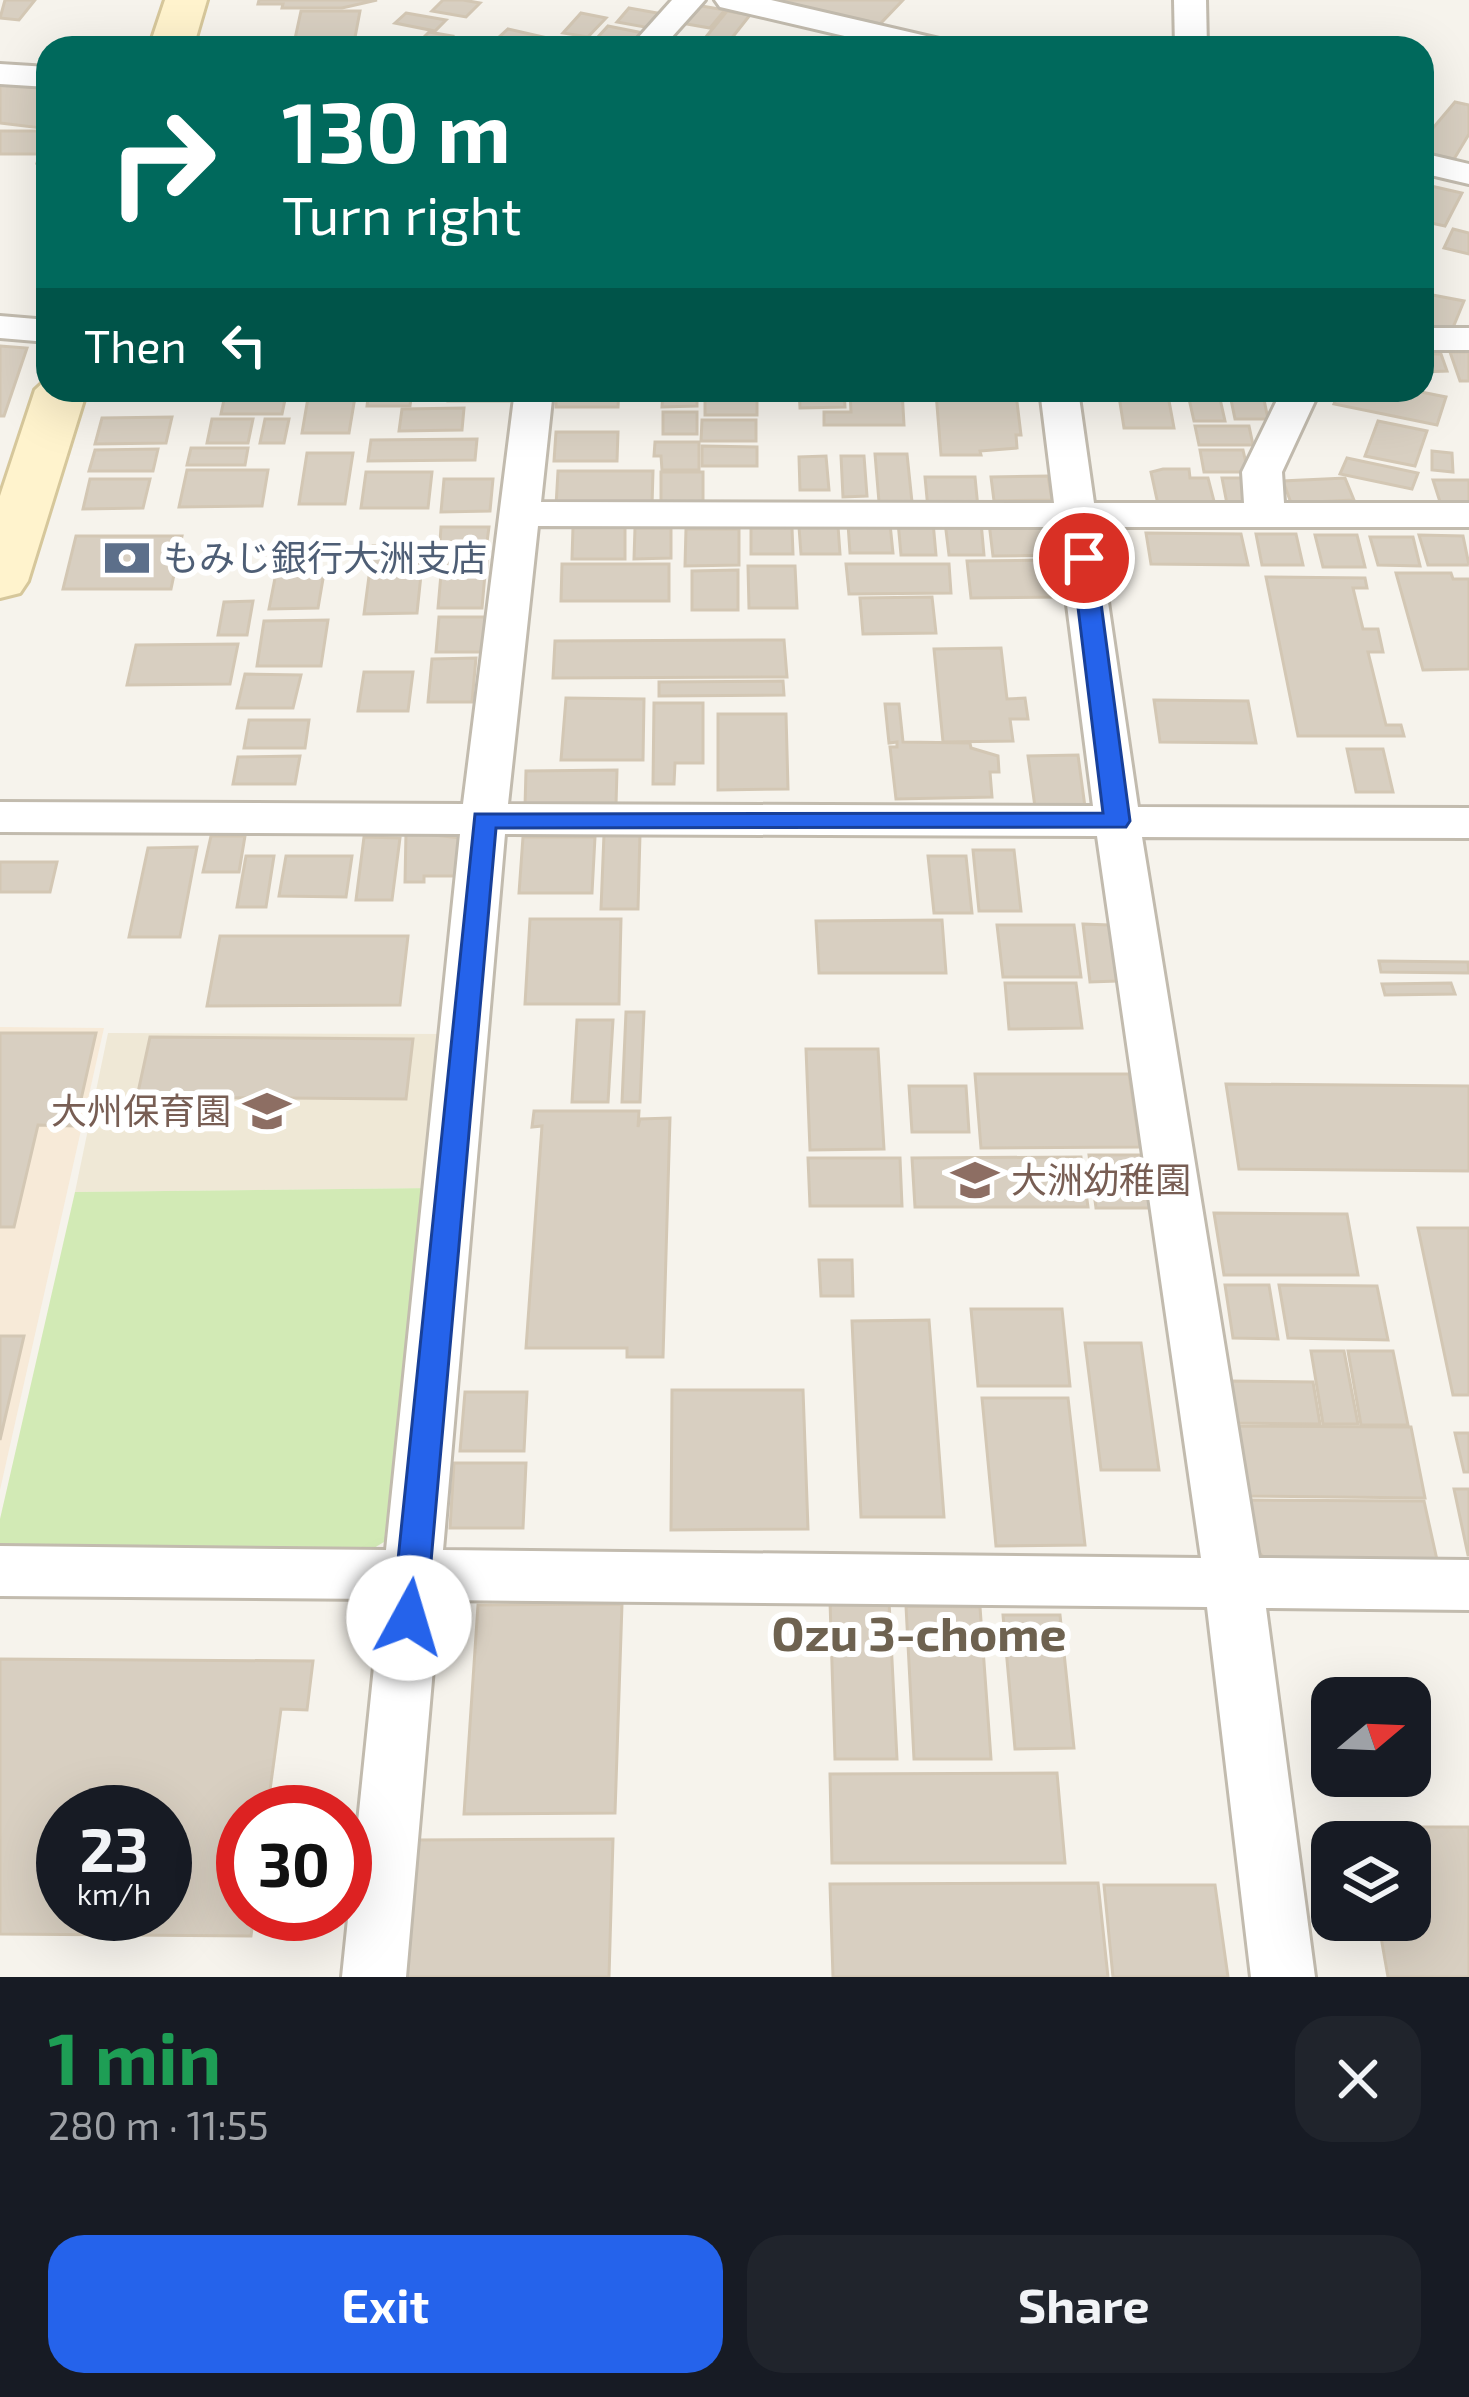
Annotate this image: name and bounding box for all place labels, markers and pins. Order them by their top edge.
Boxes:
pin [1033,507,1135,609]
bank icon: もみじ銀行大洲支店 [102,533,152,583]
place label: もみじ銀行大洲支店 [163,535,487,578]
school or university icon: 大州保育園 [242,1086,292,1136]
place label: 大州保育園 [51,1088,231,1131]
school or university icon: 大洲幼稚園 [950,1155,1000,1205]
place label: 大洲幼稚園 [1011,1157,1191,1200]

